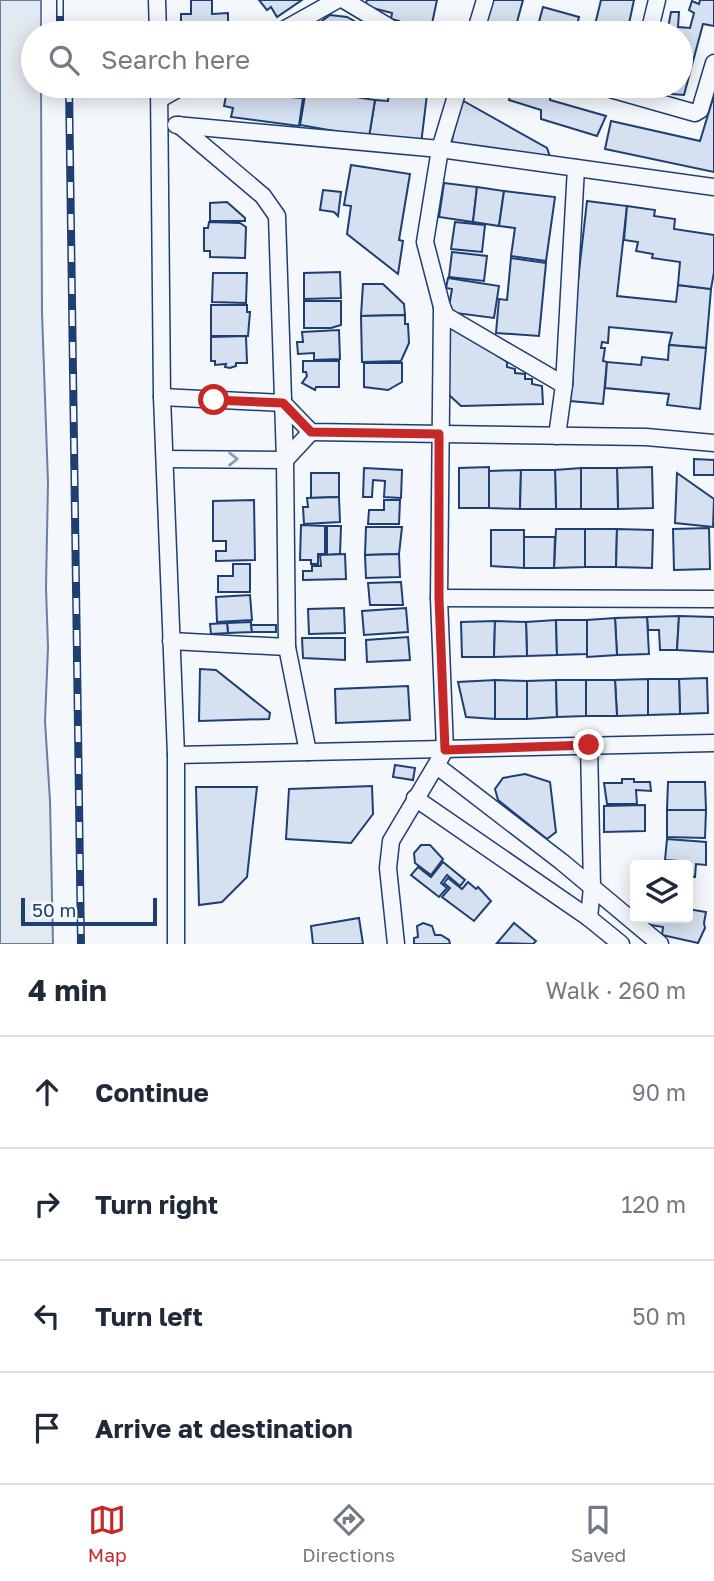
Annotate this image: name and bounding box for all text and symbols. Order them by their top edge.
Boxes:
search box [21,21,693,98]
icon: search [45,41,83,79]
text: Search here [101,44,250,75]
route start [198,384,229,415]
one-way arrow [228,451,239,466]
route end [573,729,604,760]
map controls [630,860,693,923]
button: layers [630,860,693,923]
scale bar [21,895,158,927]
text: 50 m [32,898,76,921]
text: 4 min [28,972,107,1008]
text: Walk · 260 m [545,976,686,1004]
icon: ahead [28,1073,66,1111]
text: Continue [95,1077,209,1108]
text: 90 m [632,1078,686,1106]
icon: right [28,1185,66,1223]
text: Turn right [95,1189,218,1220]
text: 120 m [621,1190,686,1218]
icon: left [28,1297,66,1335]
text: Turn left [95,1301,203,1332]
text: 50 m [632,1302,686,1330]
icon: arrive [28,1409,66,1447]
text: Arrive at destination [95,1413,353,1444]
tab: Map [88,1501,127,1566]
tab: Directions [302,1501,395,1566]
tab: Saved [571,1501,626,1566]

